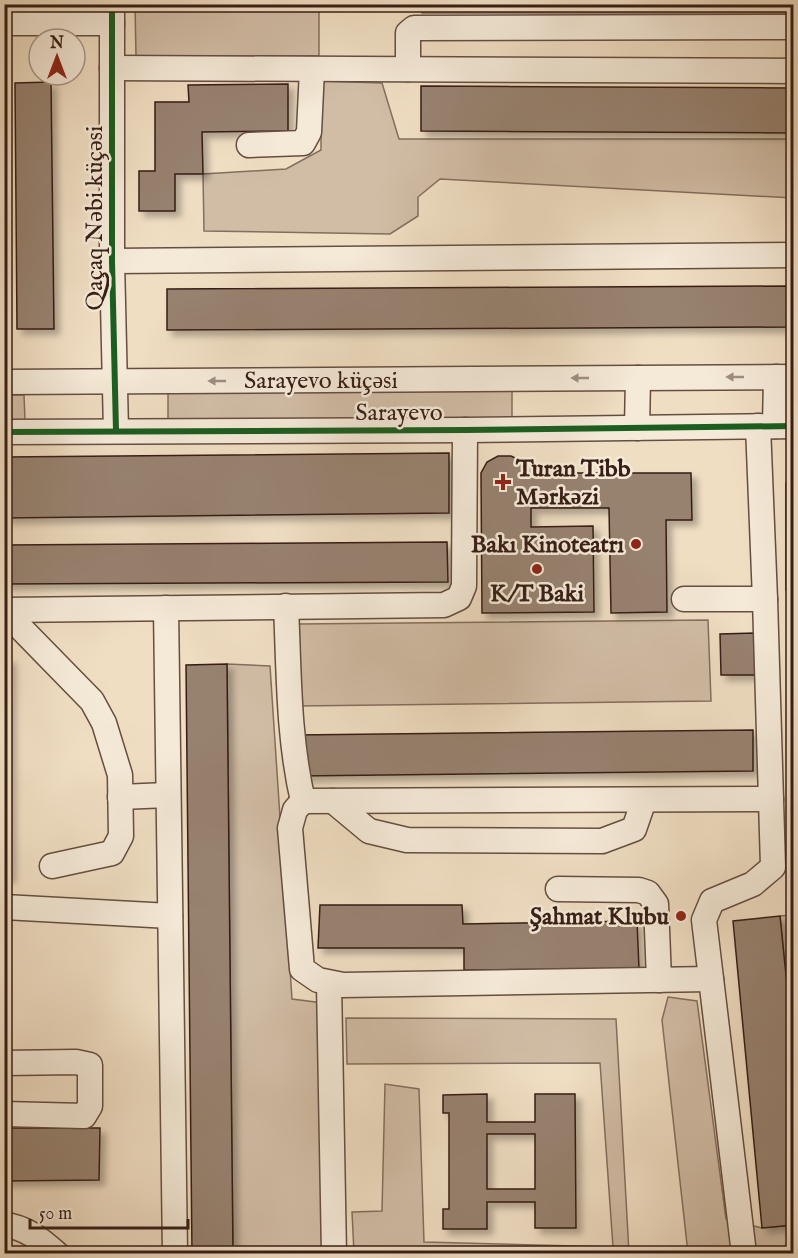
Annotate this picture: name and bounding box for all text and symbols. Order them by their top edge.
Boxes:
north arrow [27,27,87,87]
text: N [49,34,64,54]
street label: Qaçaq Nəbi küçəsi [80,126,111,310]
street label: Sarayevo küçəsi [244,366,398,397]
one-way arrow [726,372,745,382]
one-way arrow [570,374,589,383]
one-way arrow [207,376,226,386]
street label: Sarayevo [355,398,443,429]
place label: Turan Tibb Mərkəzi [515,454,631,513]
marker: Turan Tibb Mərkəzi [494,473,512,491]
place label: Bakı Kinoteatrı [471,530,625,561]
marker: Bakı Kinoteatrı [629,537,643,551]
marker: K/T Baki [530,562,544,576]
place label: K/T Baki [490,579,584,610]
place label: Şahmat Klubu [530,902,670,933]
marker: Şahmat Klubu [674,909,688,923]
scale bar [30,1192,188,1230]
text: 50 m [39,1203,72,1226]

